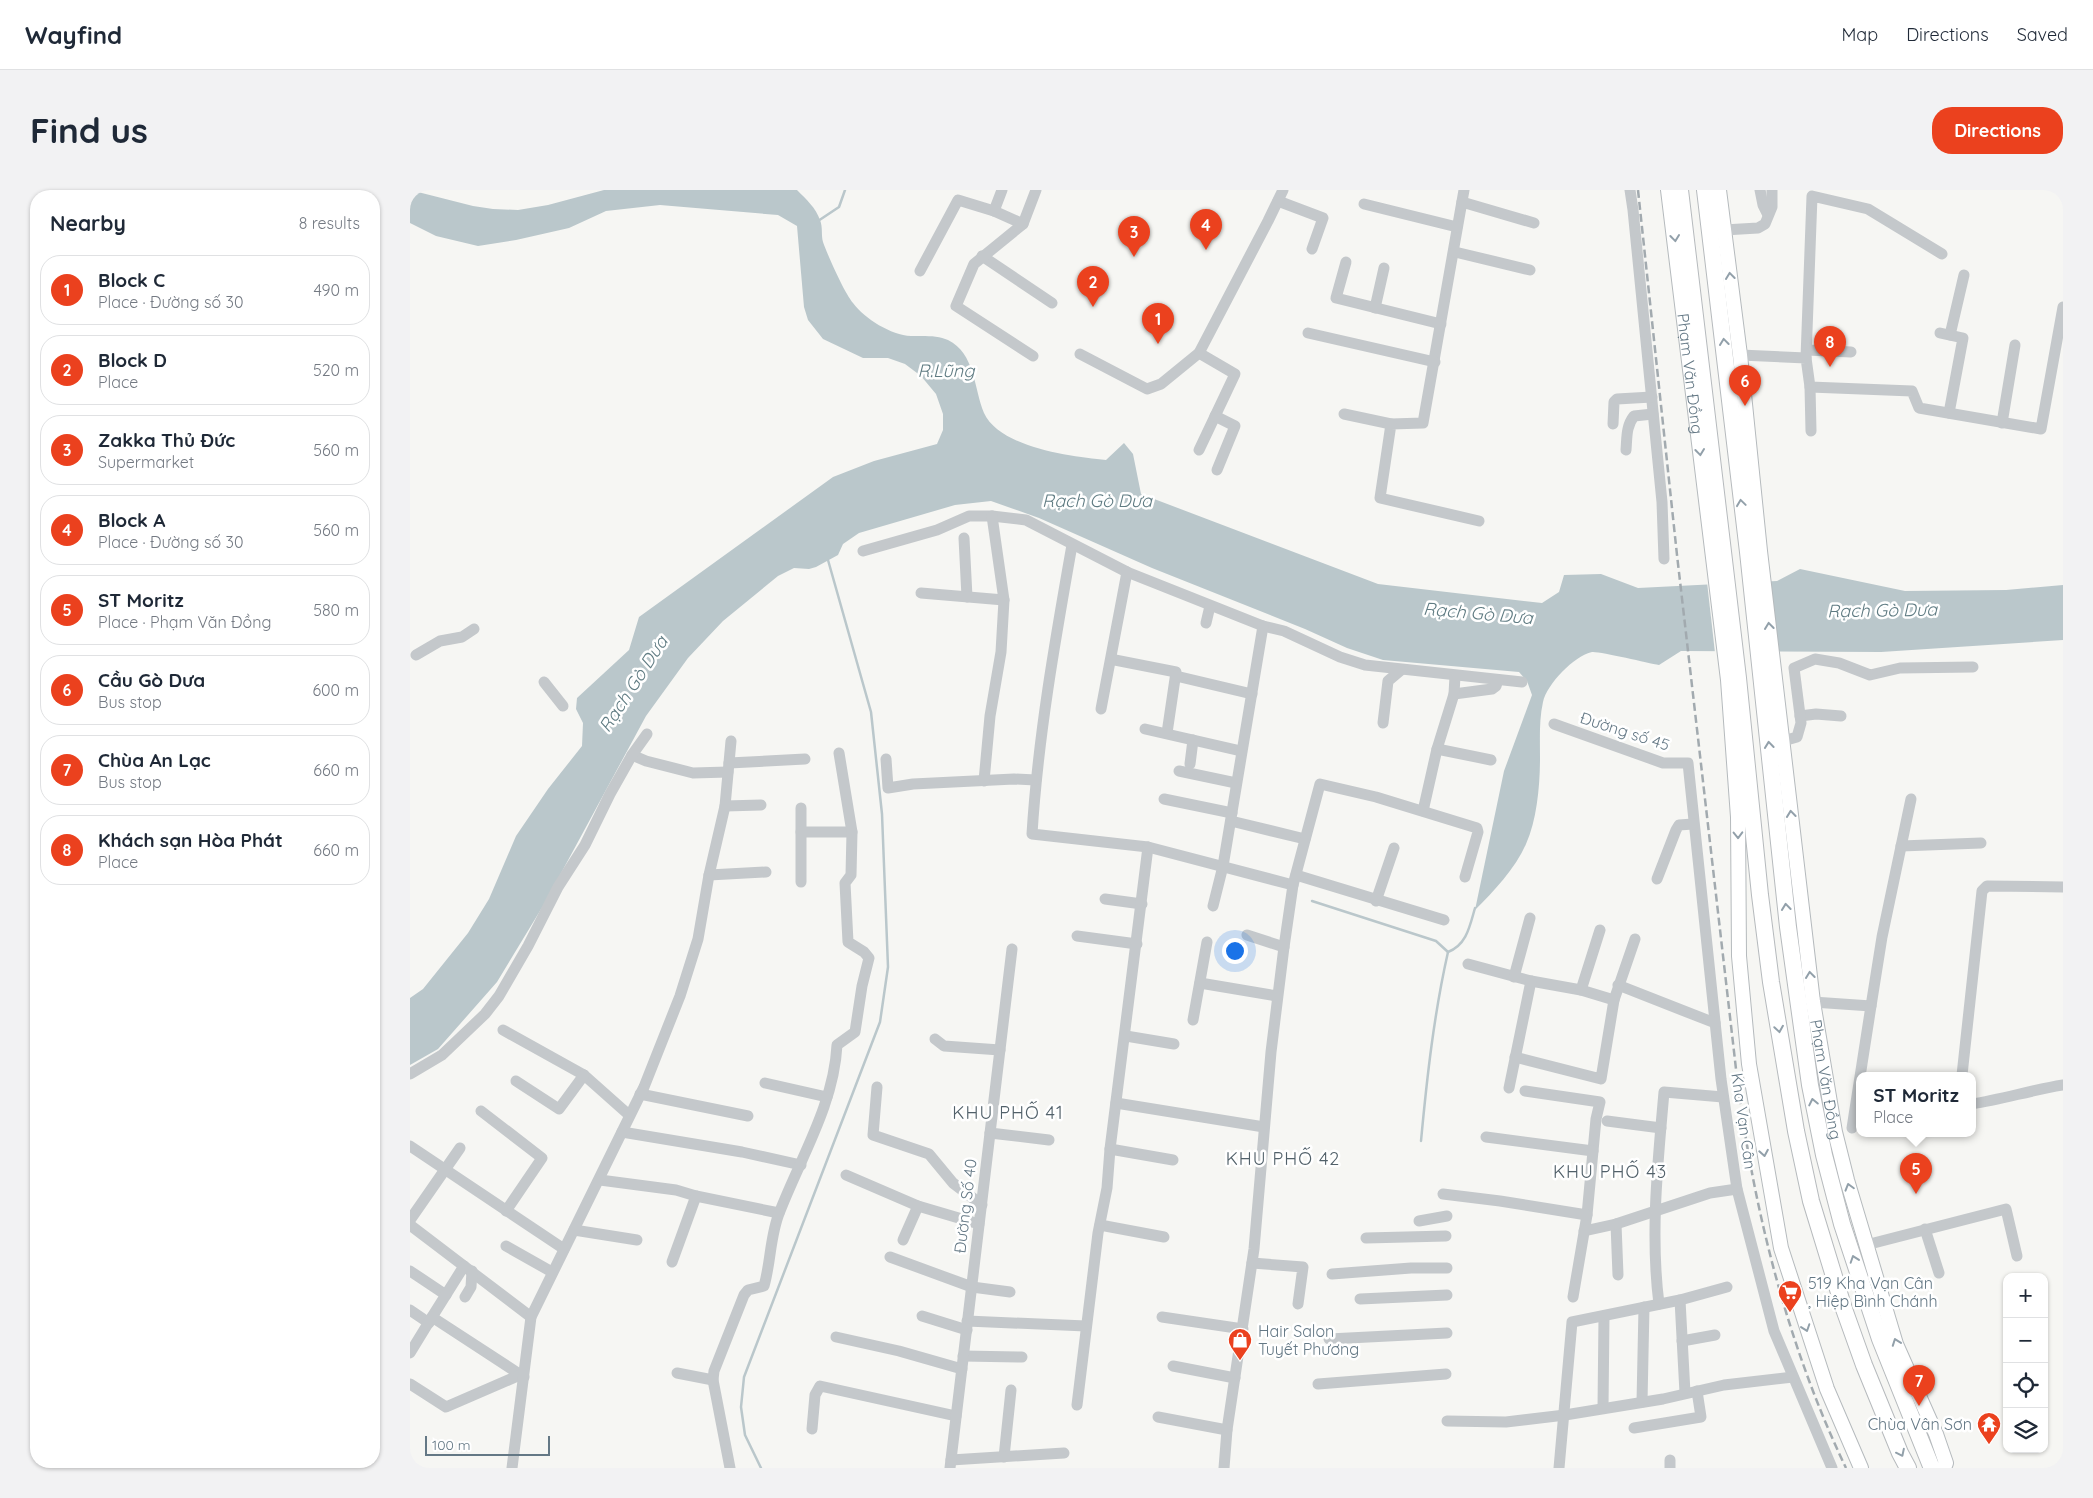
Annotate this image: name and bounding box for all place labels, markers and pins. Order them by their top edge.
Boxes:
pin: 4 [1190,209,1222,250]
pin: 3 [1118,216,1150,257]
pin: 2 [1077,266,1109,307]
pin: 1 [1142,303,1174,344]
pin: 8 [1814,326,1846,367]
pin: 6 [1729,365,1761,406]
pin: 5 [1900,1153,1932,1194]
place label: 519 Kha Vạn Cân , Hiệp Bình Chánh [1808,1273,1938,1311]
supermarket icon: 519 Kha Vạn Cân , Hiệp Bình Chánh [1777,1279,1803,1313]
place label: Hair Salon Tuyết Phương [1258,1321,1359,1359]
shop icon: Hair Salon Tuyết Phương [1227,1327,1253,1361]
pin: 7 [1903,1365,1935,1406]
temple icon: Chùa Vân Sơn [1976,1411,2002,1445]
place label: Chùa Vân Sơn [1868,1414,1972,1434]

